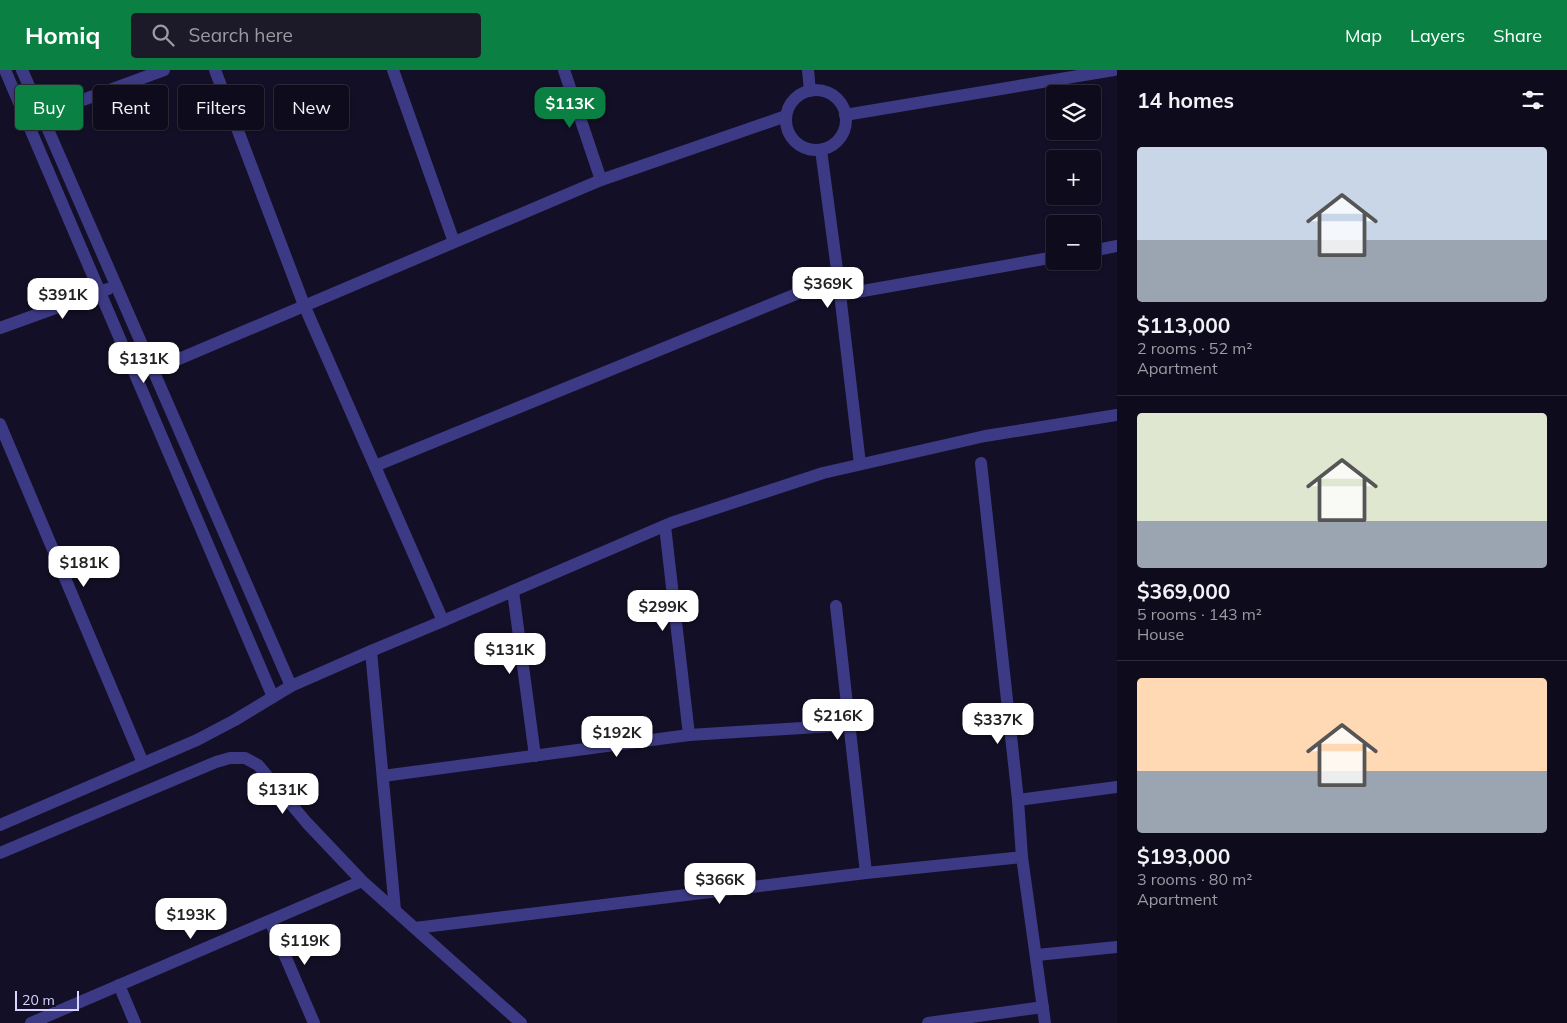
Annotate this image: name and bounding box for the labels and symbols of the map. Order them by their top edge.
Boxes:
pin: $113K [535,87,605,129]
pin: $369K [793,266,863,309]
pin: $391K [28,278,98,320]
pin: $131K [109,342,179,384]
pin: $181K [49,546,119,588]
pin: $299K [628,590,698,632]
pin: $131K [475,632,545,675]
pin: $216K [803,698,873,741]
pin: $337K [963,702,1033,745]
pin: $192K [582,716,652,758]
pin: $131K [248,772,318,815]
pin: $366K [685,862,755,905]
pin: $193K [156,898,226,940]
pin: $119K [270,924,340,966]
scale bar [15,988,79,1011]

